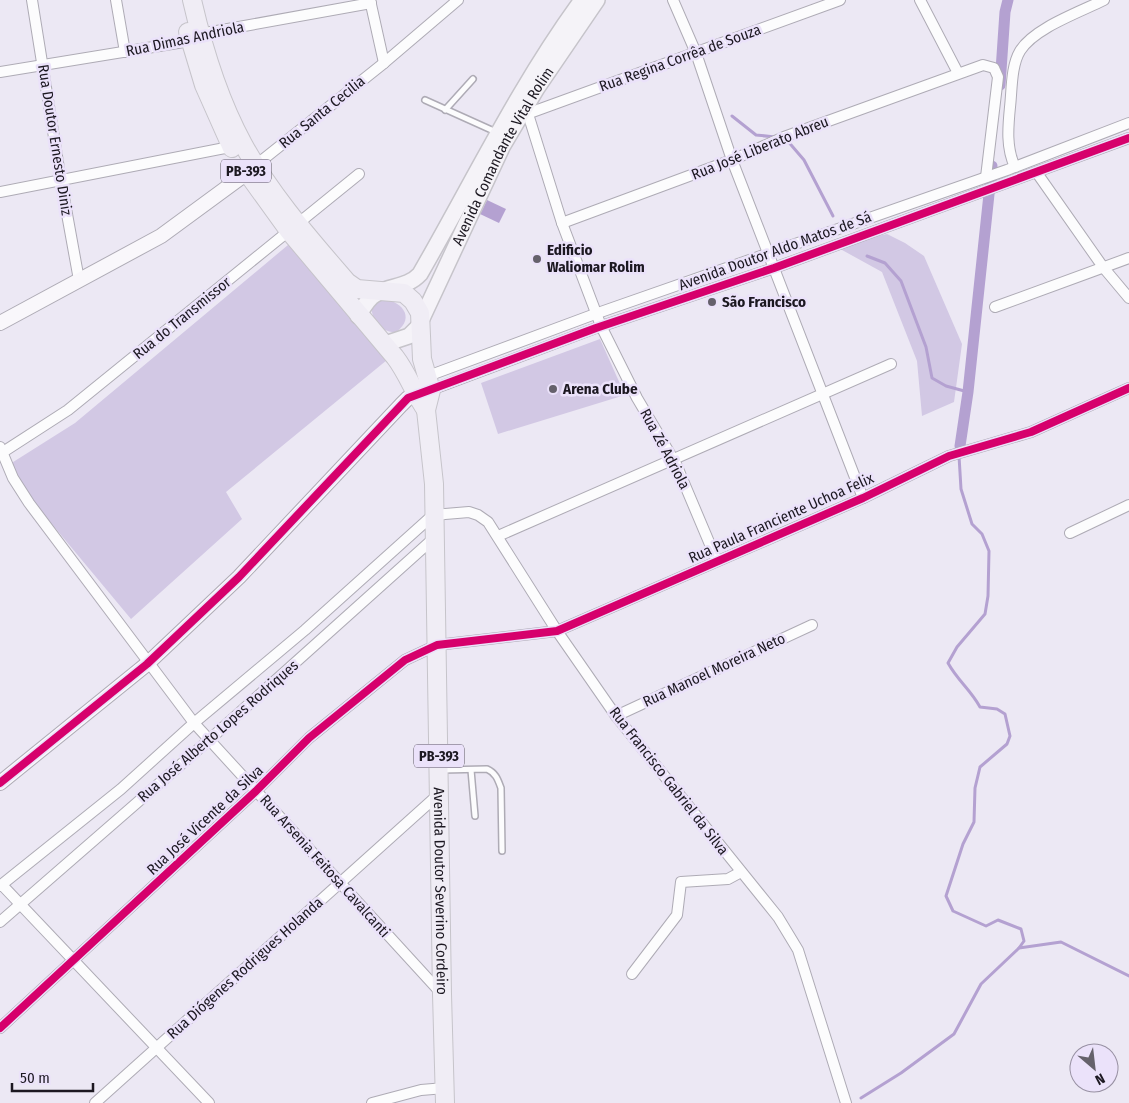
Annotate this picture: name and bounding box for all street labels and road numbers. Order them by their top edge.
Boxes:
street label: Rua Dimas Andriola [124,18,246,60]
street label: Rua Regina Corrêa de Souza [597,20,763,96]
street label: Rua Doutor Ernesto Diniz [34,63,76,217]
street label: Avenida Comandante Vital Rolim [448,63,558,248]
street label: Rua Santa Cecilia [275,72,369,152]
street label: Rua José Liberato Abreu [689,112,831,184]
road number: PB-393 [221,160,271,182]
street label: Avenida Doutor Aldo Matos de Sá [676,208,874,294]
street label: Rua do Transmissor [130,273,235,363]
street label: Rua Zé Adriola [636,406,694,492]
street label: Rua Paula Franciente Uchoa Felix [686,469,877,567]
street label: Rua Manoel Moreira Neto [640,629,788,711]
street label: Rua José Alberto Lopes Rodriques [134,656,302,806]
street label: Rua Francisco Gabriel da Silva [606,703,732,859]
road number: PB-393 [414,744,464,768]
street label: Rua José Vicente da Silva [143,761,267,879]
street label: Avenida Doutor Severino Cordeiro [430,787,451,995]
street label: Rua Arsenia Feitosa Cavalcanti [256,791,394,941]
street label: Rua Diógenes Rodrigues Holanda [163,893,327,1043]

